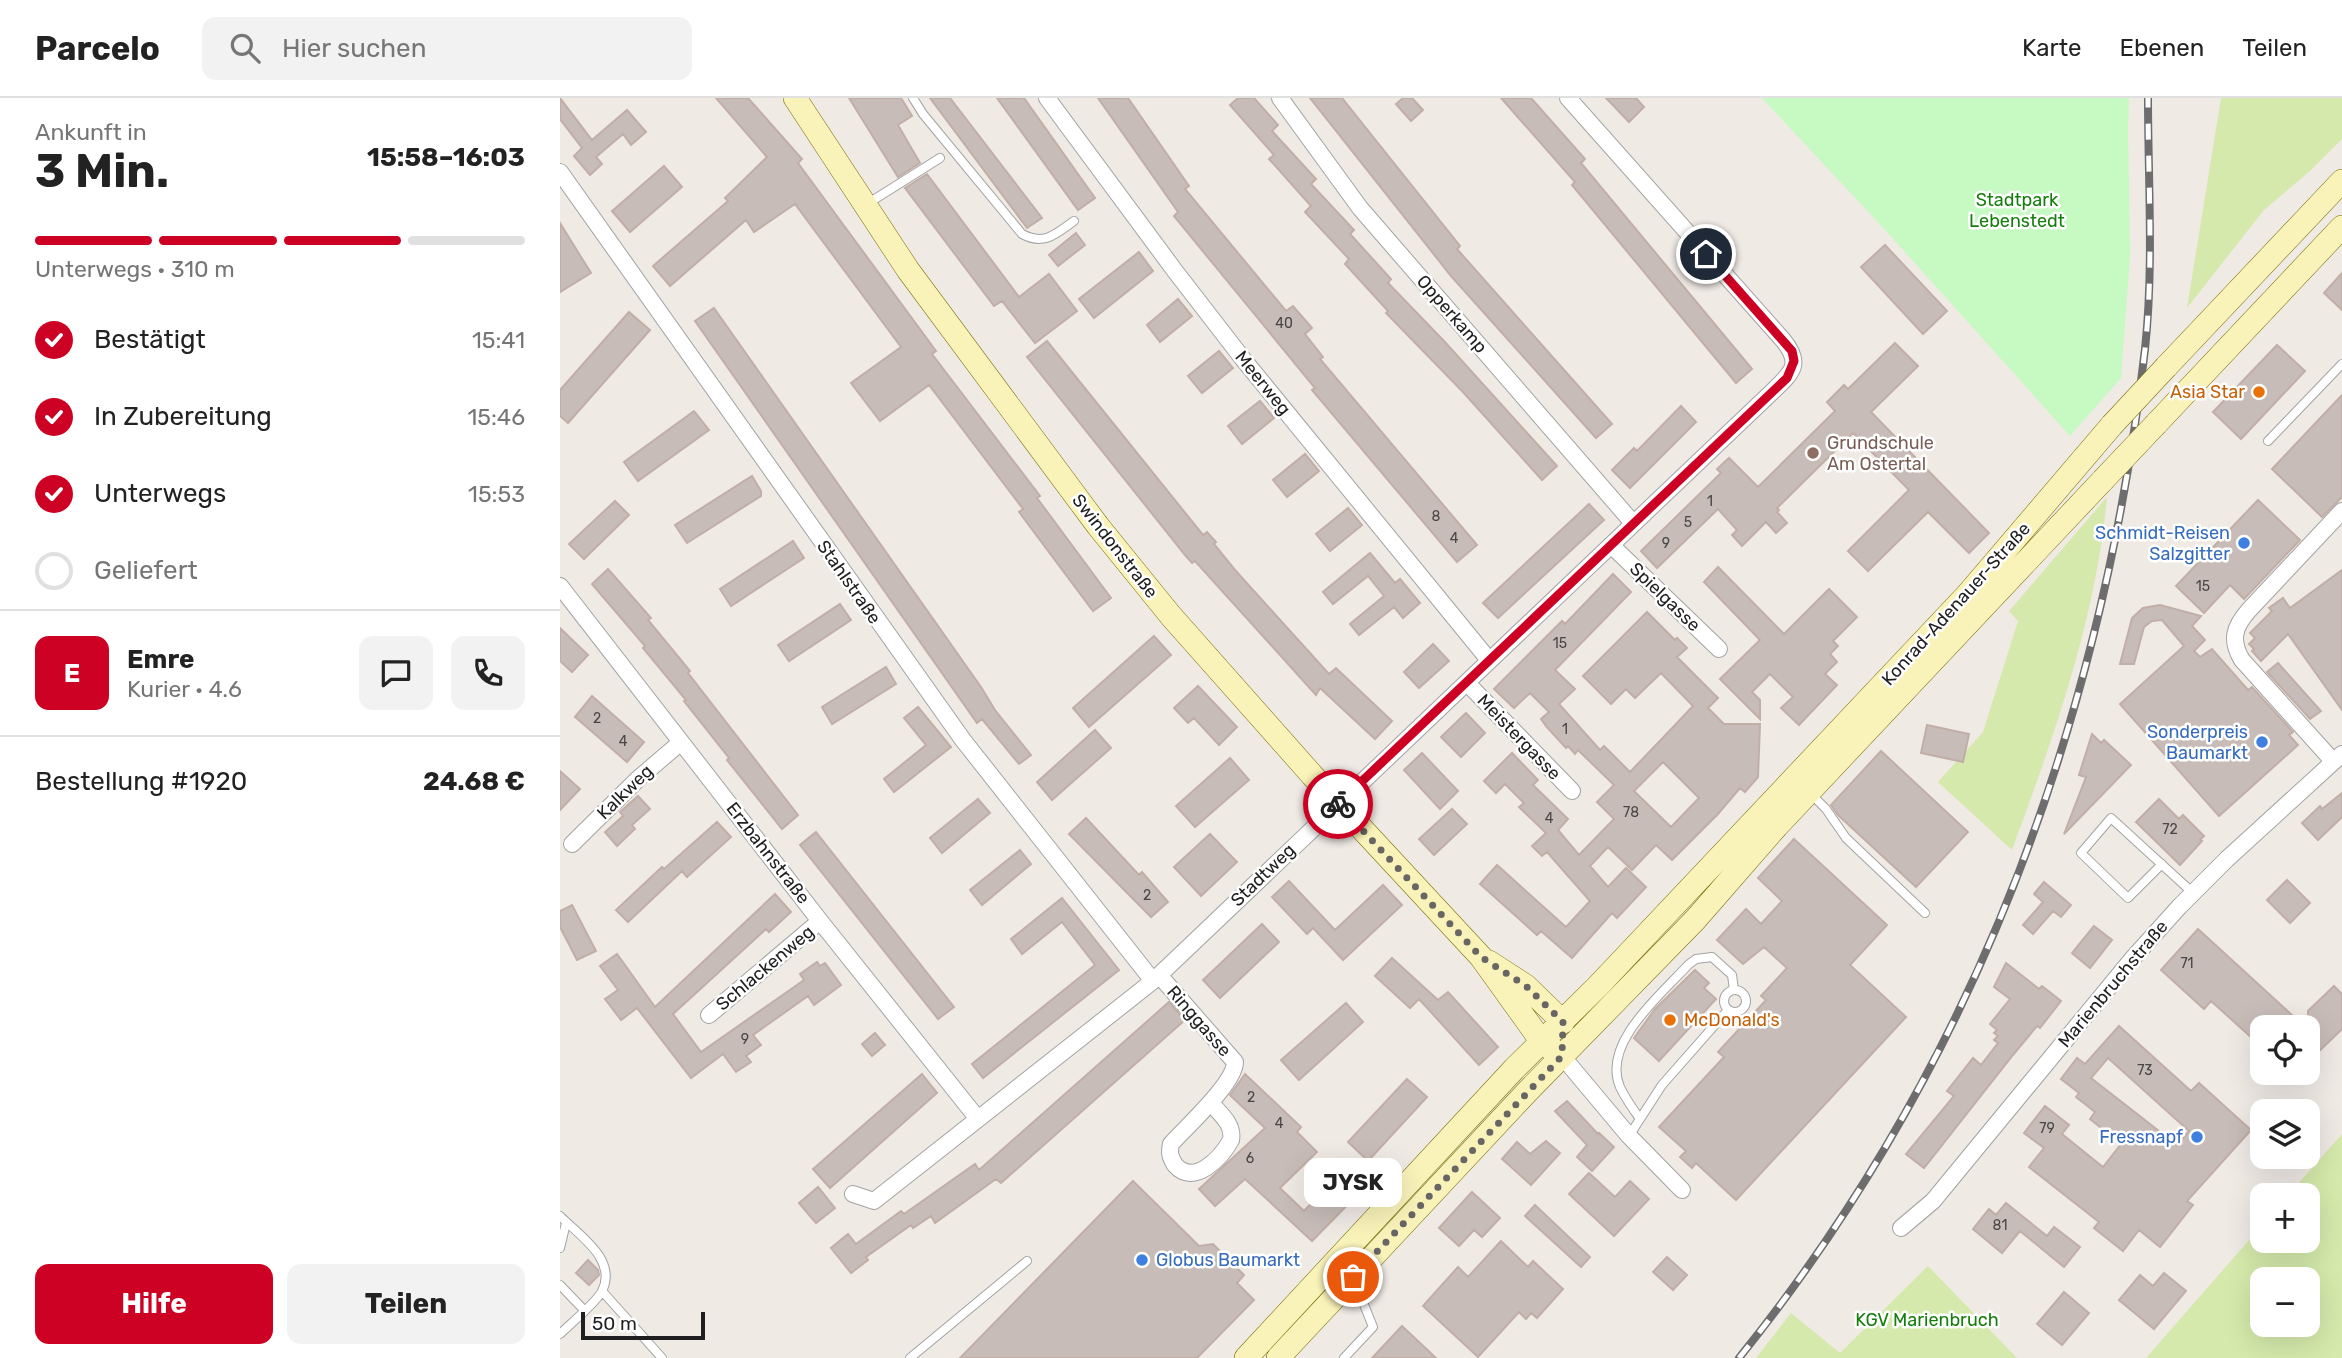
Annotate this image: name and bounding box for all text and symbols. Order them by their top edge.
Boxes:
search box [202,17,692,80]
text: Parcelo [35,29,160,68]
icon: search [226,29,264,67]
text: Hier suchen [282,33,426,64]
text: Karte [2022,34,2082,62]
text: Ebenen [2120,34,2204,62]
text: Teilen [2242,34,2307,62]
text: Ankunft in [35,118,147,146]
text: 15:58–16:03 [367,142,525,173]
text: 3 Min. [35,144,169,199]
park label: Stadtpark Lebenstedt [1969,189,2065,232]
pin [1676,224,1736,284]
icon: home [1687,235,1725,273]
text: Unterwegs · 310 m [35,255,235,283]
street label: Opperkamp [1412,270,1492,358]
house number: 40 [1275,315,1293,332]
icon: check [35,321,73,359]
text: Bestätigt [94,324,206,355]
text: 15:41 [472,326,525,354]
street label: Meerweg [1230,346,1296,420]
place label: Asia Star [2170,381,2245,403]
marker: Asia Star [2251,384,2267,400]
icon: check [35,398,73,436]
text: In Zubereitung [94,401,272,432]
text: 15:46 [467,403,525,431]
place label: Grundschule Am Ostertal [1827,432,1934,475]
marker: Grundschule Am Ostertal [1805,445,1821,461]
icon: check [35,475,73,513]
text: Unterwegs [94,478,226,509]
text: 15:53 [468,480,525,508]
street label: Swindonstraße [1067,489,1163,603]
house number: 1 [1707,493,1713,510]
house number: 8 [1432,508,1441,525]
house number: 5 [1684,514,1692,531]
street label: Konrad-Adenauer-Straße [1877,518,2035,690]
place label: Schmidt-Reisen Salzgitter [2095,522,2230,565]
house number: 4 [1450,530,1459,547]
house number: 9 [1662,535,1670,552]
marker: Schmidt-Reisen Salzgitter [2236,535,2252,551]
street label: Stahlstraße [812,536,886,628]
text: Geliefert [94,555,198,586]
street label: Spielgasse [1625,558,1705,636]
house number: 15 [2196,578,2210,595]
house number: 15 [1553,635,1567,652]
button: chat [359,636,433,710]
button: phone [451,636,525,710]
text: Emre [127,644,195,675]
text: E [64,658,80,689]
text: Kurier · 4.6 [127,675,242,703]
street label: Meistergasse [1473,690,1565,784]
house number: 2 [593,710,601,727]
house number: 1 [1562,721,1568,738]
place label: Sonderpreis Baumarkt [2147,721,2248,764]
house number: 4 [619,733,628,750]
marker: Sonderpreis Baumarkt [2254,734,2270,750]
street label: Kalkweg [592,760,658,824]
text: Bestellung #1920 [35,766,247,797]
text: 24.68 € [423,766,525,797]
courier [1303,769,1373,839]
icon: bike [1319,785,1357,823]
street label: Erzbahnstraße [721,798,815,908]
house number: 78 [1623,804,1639,821]
house number: 4 [1545,810,1554,827]
house number: 72 [2162,821,2178,838]
street label: Stadtweg [1226,839,1300,911]
house number: 2 [1143,887,1151,904]
street label: Marienbruchstraße [2053,916,2173,1052]
street label: Schlackenweg [712,921,818,1015]
house number: 71 [2180,955,2194,972]
street label: Ringgasse [1162,981,1236,1061]
place label: McDonald's [1684,1009,1780,1031]
marker: McDonald's [1662,1012,1678,1028]
map controls [2250,1015,2320,1337]
button: locate [2250,1015,2320,1085]
house number: 9 [741,1031,749,1048]
house number: 73 [2137,1062,2153,1079]
house number: 2 [1247,1089,1255,1106]
button: layers [2250,1099,2320,1169]
house number: 4 [1275,1115,1284,1132]
house number: 79 [2039,1120,2055,1137]
place label: Fressnapf [2099,1126,2183,1148]
marker: Fressnapf [2189,1129,2205,1145]
house number: 6 [1246,1150,1254,1167]
callout: JYSK [1304,1158,1402,1207]
text: JYSK [1322,1168,1384,1196]
button: + [2250,1183,2320,1253]
house number: 81 [1993,1217,2007,1234]
pin [1323,1247,1383,1307]
place label: Globus Baumarkt [1156,1249,1300,1271]
marker: Globus Baumarkt [1134,1252,1150,1268]
icon: bag [1334,1258,1372,1296]
button: Hilfe [35,1264,273,1344]
button: Teilen [287,1264,525,1344]
button: − [2250,1267,2320,1337]
scale bar [581,1309,705,1341]
park label: KGV Marienbruch [1855,1309,1999,1331]
text: 50 m [592,1312,637,1335]

